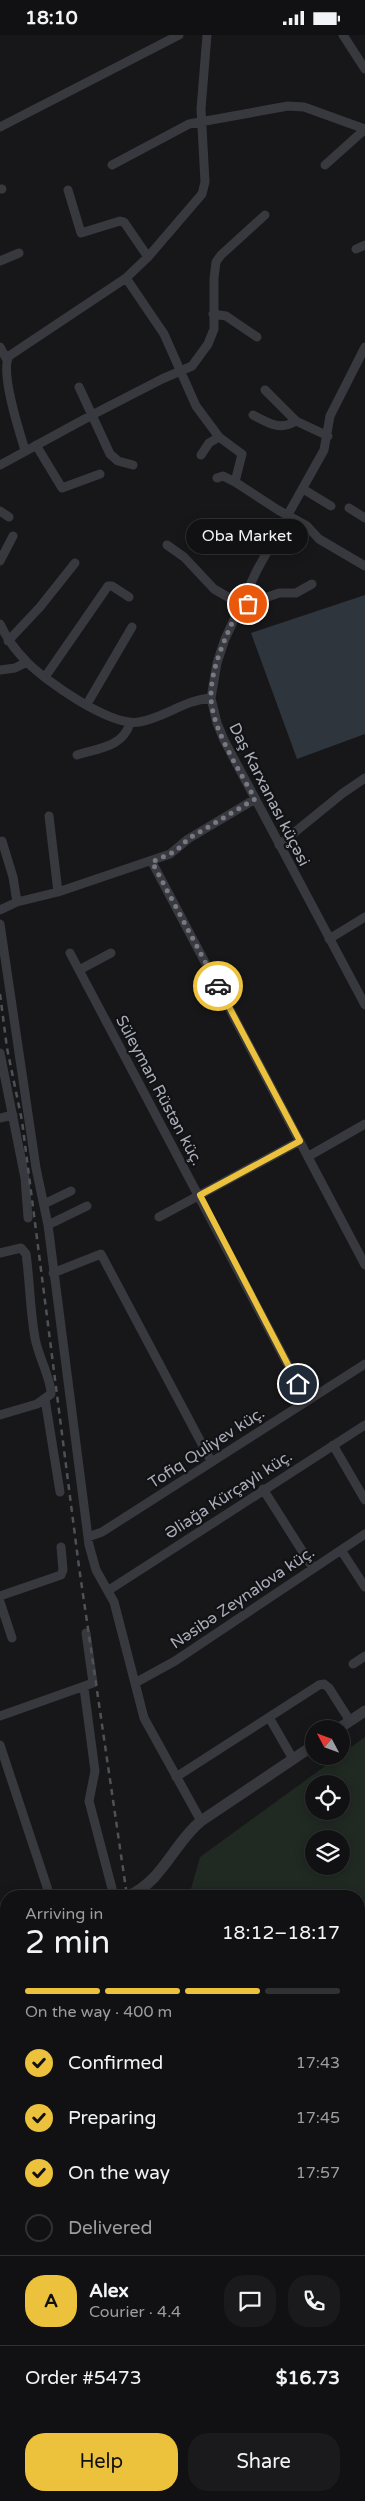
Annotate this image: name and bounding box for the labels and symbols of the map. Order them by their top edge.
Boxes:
callout: Oba Market [187,519,309,554]
pin [227,583,269,625]
street label: Daş Karxanası küçəsi [224,719,314,870]
courier [193,961,243,1011]
street label: Süleyman Rüstən küç. [111,1012,207,1169]
pin [277,1363,319,1405]
street label: Tofiq Quliyev küç. [145,1403,268,1493]
street label: Əliağa Kürçaylı küç. [161,1446,296,1544]
street label: Nəsibə Zeynalova küç. [167,1542,318,1654]
north arrow [305,1720,350,1765]

